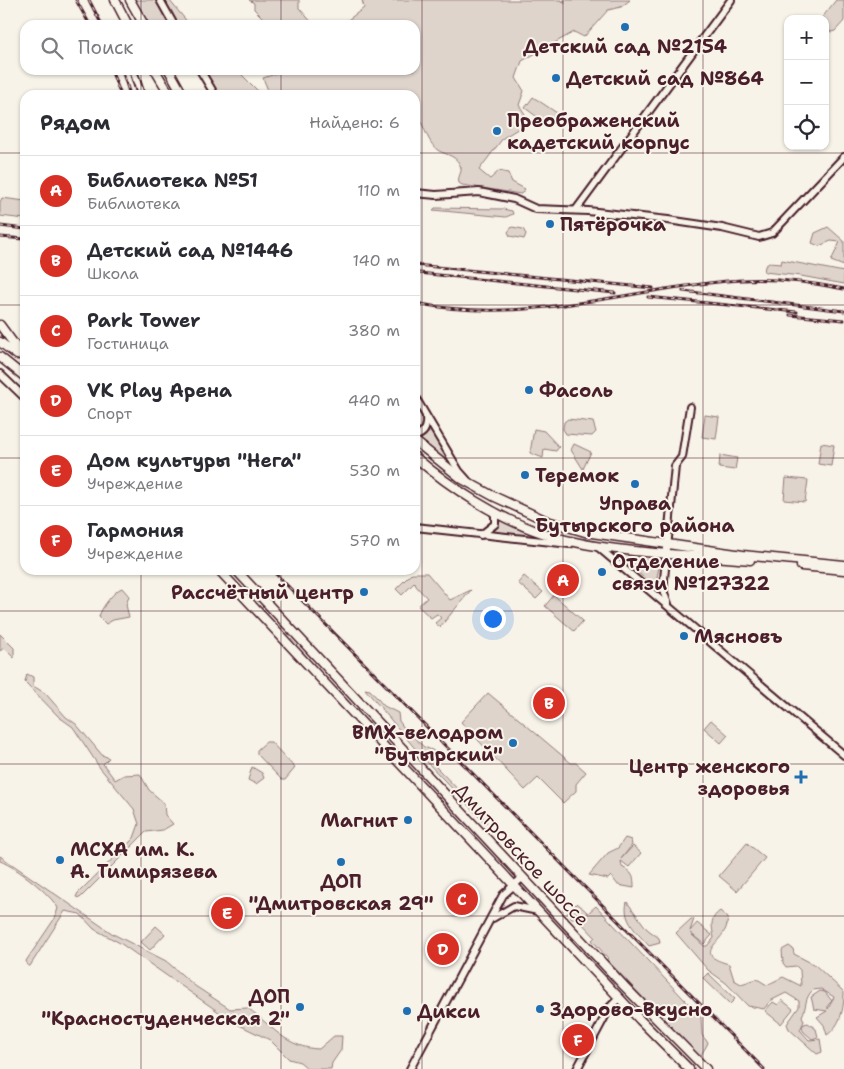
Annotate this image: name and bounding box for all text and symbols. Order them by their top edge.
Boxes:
map controls [784,15,829,150]
button: + [784,15,829,60]
search box [20,20,420,75]
marker: Детский сад №2154 [619,21,631,33]
icon: search [38,34,66,62]
place label: Детский сад №2154 [523,34,728,59]
text: Поиск [78,35,133,60]
button: − [784,60,829,105]
place label: Детский сад №864 [566,66,765,91]
marker: Детский сад №864 [550,72,562,84]
button: locate [784,105,829,150]
place label: Преображенский кадетский корпус [507,108,690,155]
text: Рядом [40,109,110,137]
text: Найдено: 6 [309,112,400,133]
marker: Преображенский кадетский корпус [491,125,503,137]
text: Библиотека №51 [87,168,258,193]
text: A [50,180,62,201]
text: 110 m [357,180,400,201]
text: Библиотека [87,193,180,214]
place label: Пятёрочка [560,212,666,237]
marker: Пятёрочка [544,218,556,230]
text: Детский сад №1446 [87,238,293,263]
text: B [51,250,61,271]
text: 140 m [353,250,400,271]
text: Школа [87,263,139,284]
text: Park Tower [87,308,200,333]
text: C [51,320,61,341]
text: 380 m [348,320,400,341]
text: Гостиница [87,333,169,354]
text: VK Play Арена [87,378,232,403]
place label: Фасоль [539,378,613,403]
marker: Фасоль [523,384,535,396]
text: D [50,390,62,411]
text: 440 m [348,390,400,411]
text: Спорт [87,403,132,424]
text: Дом культуры "Нега" [87,448,301,473]
text: E [51,460,61,481]
text: 530 m [350,460,400,481]
place label: Теремок [535,463,619,488]
marker: Теремок [519,469,531,481]
text: Учреждение [87,473,183,494]
marker: Управа Бутырского района [629,478,641,490]
place label: Управа Бутырского района [536,491,734,538]
text: Гармония [87,518,184,543]
text: F [51,530,61,551]
text: 570 m [350,530,400,551]
text: Учреждение [87,543,183,564]
place label: Отделение связи №127322 [612,549,770,596]
pin: A [547,561,579,599]
marker: Отделение связи №127322 [596,566,608,578]
place label: Рассчётный центр [171,580,354,605]
marker: Рассчётный центр [358,586,370,598]
your location [480,606,506,632]
place label: Мясновъ [694,624,782,649]
marker: Мясновъ [678,630,690,642]
pin: B [533,684,565,722]
place label: BMX-велодром "Бутырский" [352,720,503,767]
marker: BMX-велодром "Бутырский" [507,737,519,749]
place label: Центр женского здоровья [629,754,790,801]
marker: Центр женского здоровья [794,770,808,784]
street label: Дмитровское шоссе [448,777,595,932]
place label: Магнит [320,808,399,833]
marker: Магнит [402,814,414,826]
place label: МСХА им. К. А. Тимирязева [70,837,217,884]
marker: МСХА им. К. А. Тимирязева [54,854,66,866]
marker: ДОП "Дмитровская 29" [335,856,347,868]
place label: ДОП "Дмитровская 29" [248,869,434,916]
pin: C [446,880,478,918]
pin: E [211,894,243,932]
pin: D [427,930,459,968]
place label: ДОП "Красностуденческая 2" [41,984,290,1031]
place label: Здорово-Вкусно [550,997,712,1022]
place label: Дикси [417,999,480,1024]
marker: ДОП "Красностуденческая 2" [294,1001,306,1013]
marker: Здорово-Вкусно [534,1003,546,1015]
marker: Дикси [401,1005,413,1017]
pin: F [562,1021,594,1059]

